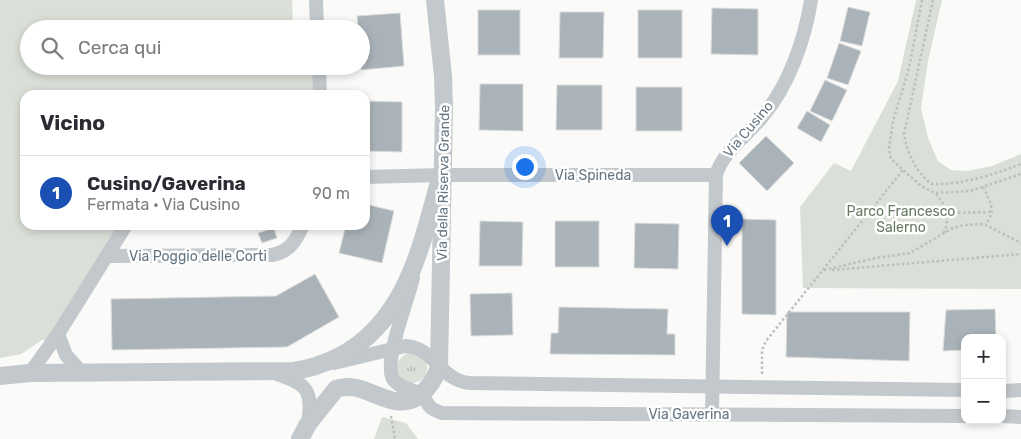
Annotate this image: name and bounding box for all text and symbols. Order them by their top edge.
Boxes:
search box [20,20,370,75]
icon: search [38,34,66,62]
text: Cerca qui [78,36,161,59]
street label: Via Cusino [720,98,777,161]
street label: Via della Riserva Grande [434,105,453,261]
text: Vicino [40,110,105,135]
your location [512,154,538,180]
street label: Via Spineda [555,167,631,184]
text: Cusino/Gaverina [87,172,246,195]
text: 1 [52,184,60,203]
text: 90 m [312,184,350,203]
text: Fermata · Via Cusino [87,195,240,214]
park label: Parco Francesco Salerno [847,203,955,236]
pin: 1 [711,205,743,246]
street label: Via Poggio delle Corti [129,248,267,265]
map controls [961,334,1006,424]
button: + [961,334,1006,379]
button: − [961,379,1006,424]
street label: Via Gaverina [648,406,730,423]

